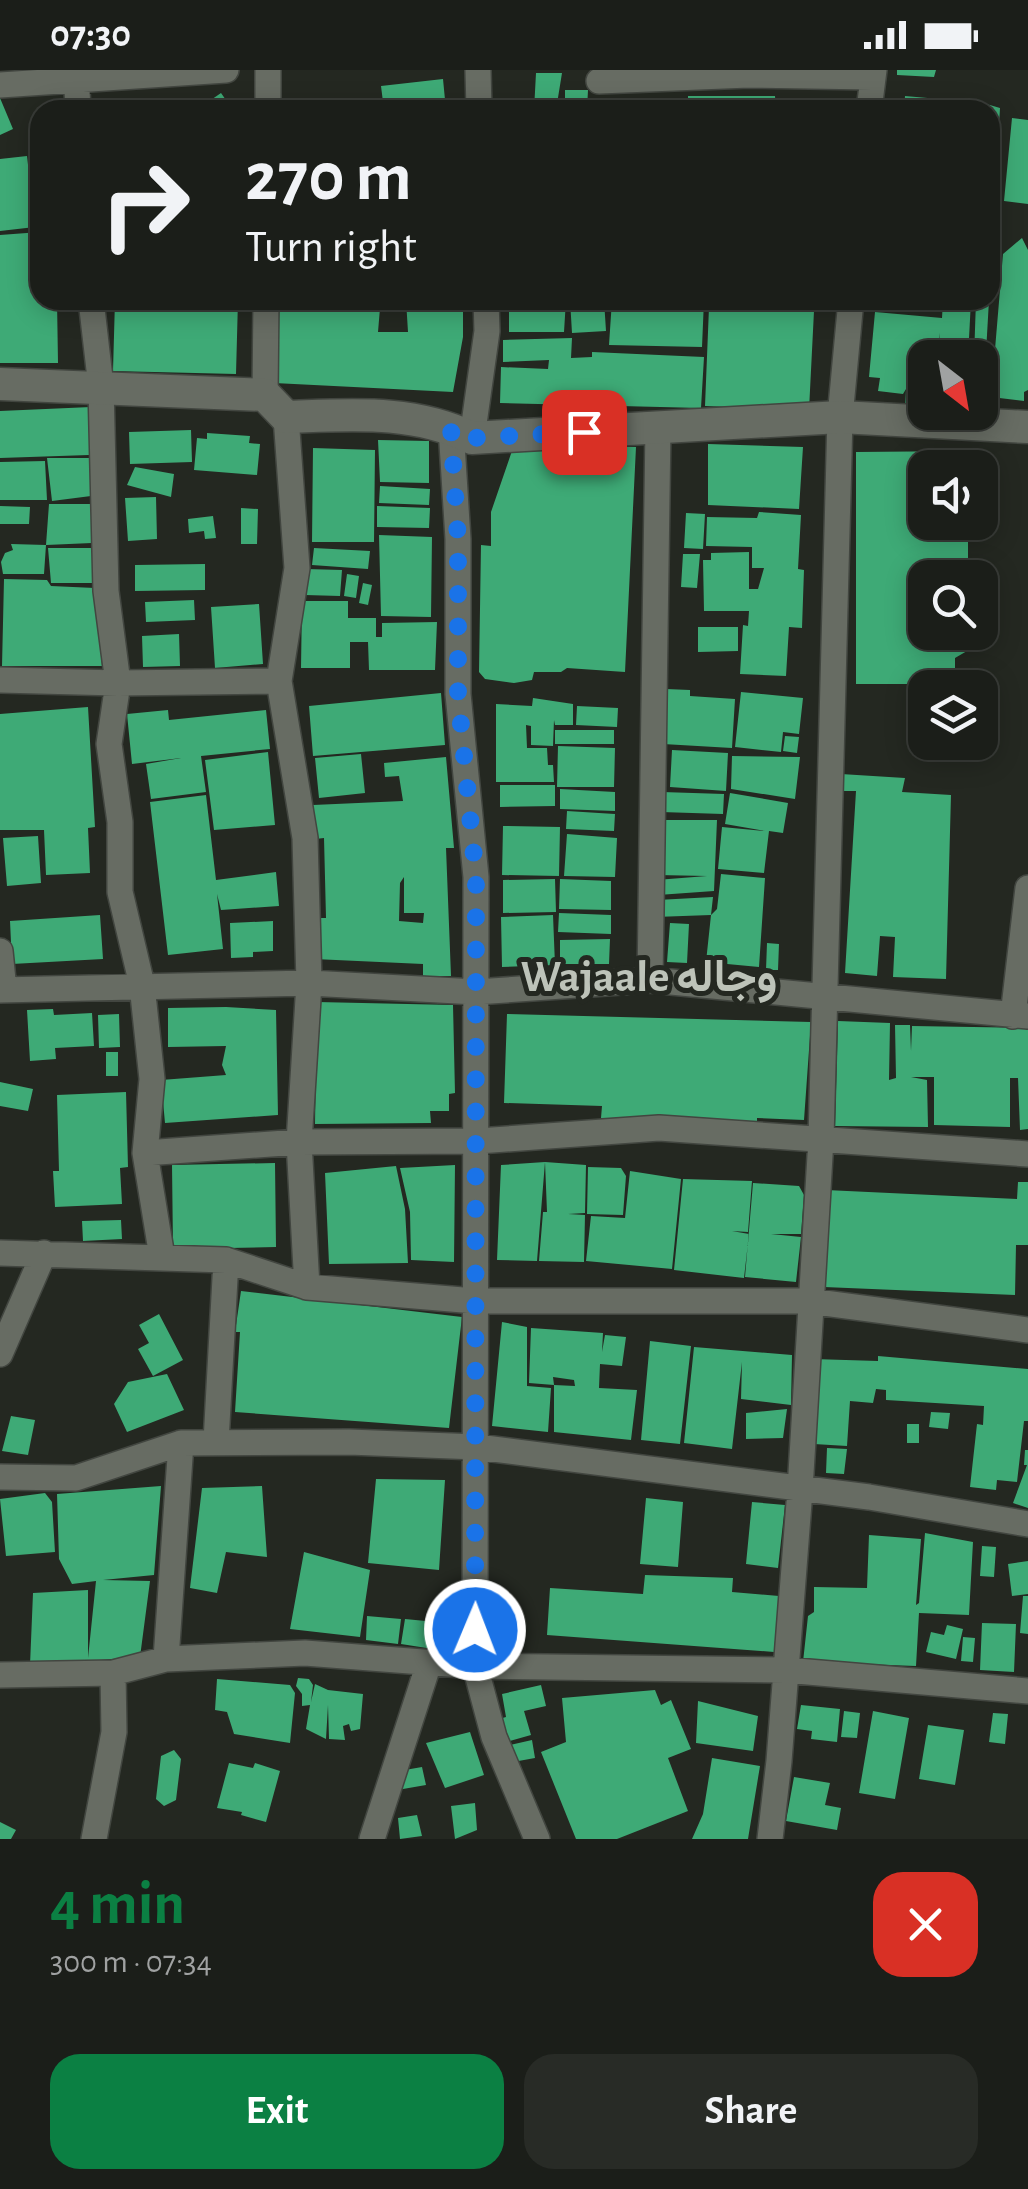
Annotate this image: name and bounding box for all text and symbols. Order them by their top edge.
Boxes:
text: 07:30 [50,16,131,54]
icon: right [80,140,210,270]
text: 270 m [245,143,412,213]
text: Turn right [245,225,417,270]
north arrow [908,340,998,430]
map controls [908,340,998,760]
pin [542,390,627,475]
icon: arrive [557,405,612,460]
button: sound [908,450,998,540]
button: search [908,560,998,650]
button: layers [908,670,998,760]
district label: Wajaale وجاله [520,955,778,1003]
position arrow [423,1578,527,1682]
button: close [873,1872,978,1977]
text: 4 min [50,1875,185,1935]
text: 300 m · 07:34 [50,1946,212,1978]
button: Exit [50,2054,504,2169]
button: Share [524,2054,978,2169]

